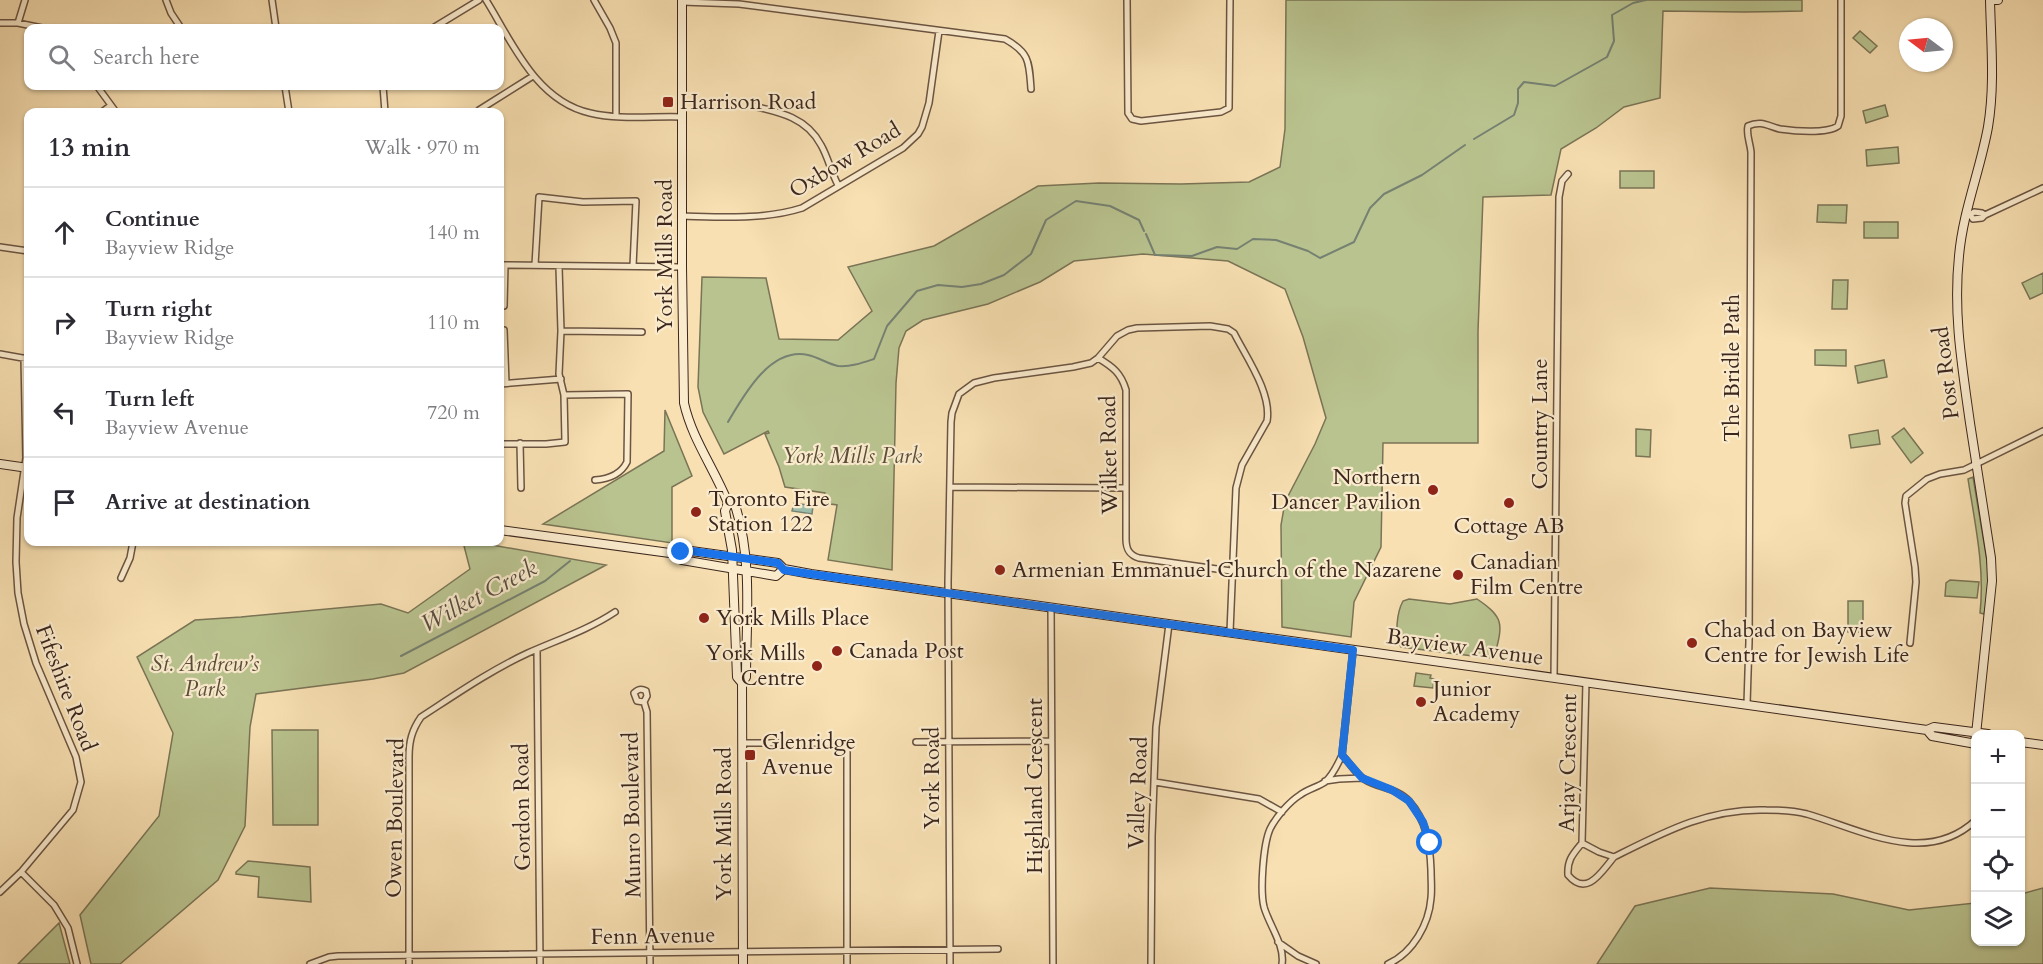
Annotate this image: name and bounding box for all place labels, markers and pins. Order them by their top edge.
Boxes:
place label: Harrison Road [680,87,816,117]
marker: Harrison Road [661,95,675,109]
place label: Northern Dancer Pavilion [1271,462,1421,517]
marker: Northern Dancer Pavilion [1426,483,1440,497]
place label: Toronto Fire Station 122 [708,484,830,539]
marker: Cottage AB [1502,496,1516,510]
marker: Toronto Fire Station 122 [689,505,703,519]
place label: Cottage AB [1454,511,1564,541]
place label: Canadian Film Centre [1470,547,1583,602]
place label: Armenian Emmanuel Church of the Nazarene [1012,555,1442,585]
marker: Armenian Emmanuel Church of the Nazarene [993,563,1007,577]
marker: Canadian Film Centre [1451,568,1465,582]
place label: York Mills Place [716,603,870,633]
marker: York Mills Place [697,611,711,625]
place label: Chabad on Bayview Centre for Jewish Life [1704,615,1910,670]
place label: Canada Post [849,636,964,666]
marker: Chabad on Bayview Centre for Jewish Life [1685,636,1699,650]
place label: York Mills Centre [706,638,805,693]
marker: Canada Post [830,644,844,658]
marker: York Mills Centre [810,659,824,673]
place label: Junior Academy [1430,674,1520,729]
marker: Junior Academy [1414,695,1428,709]
place label: Glenridge Avenue [762,727,856,782]
marker: Glenridge Avenue [743,748,757,762]

